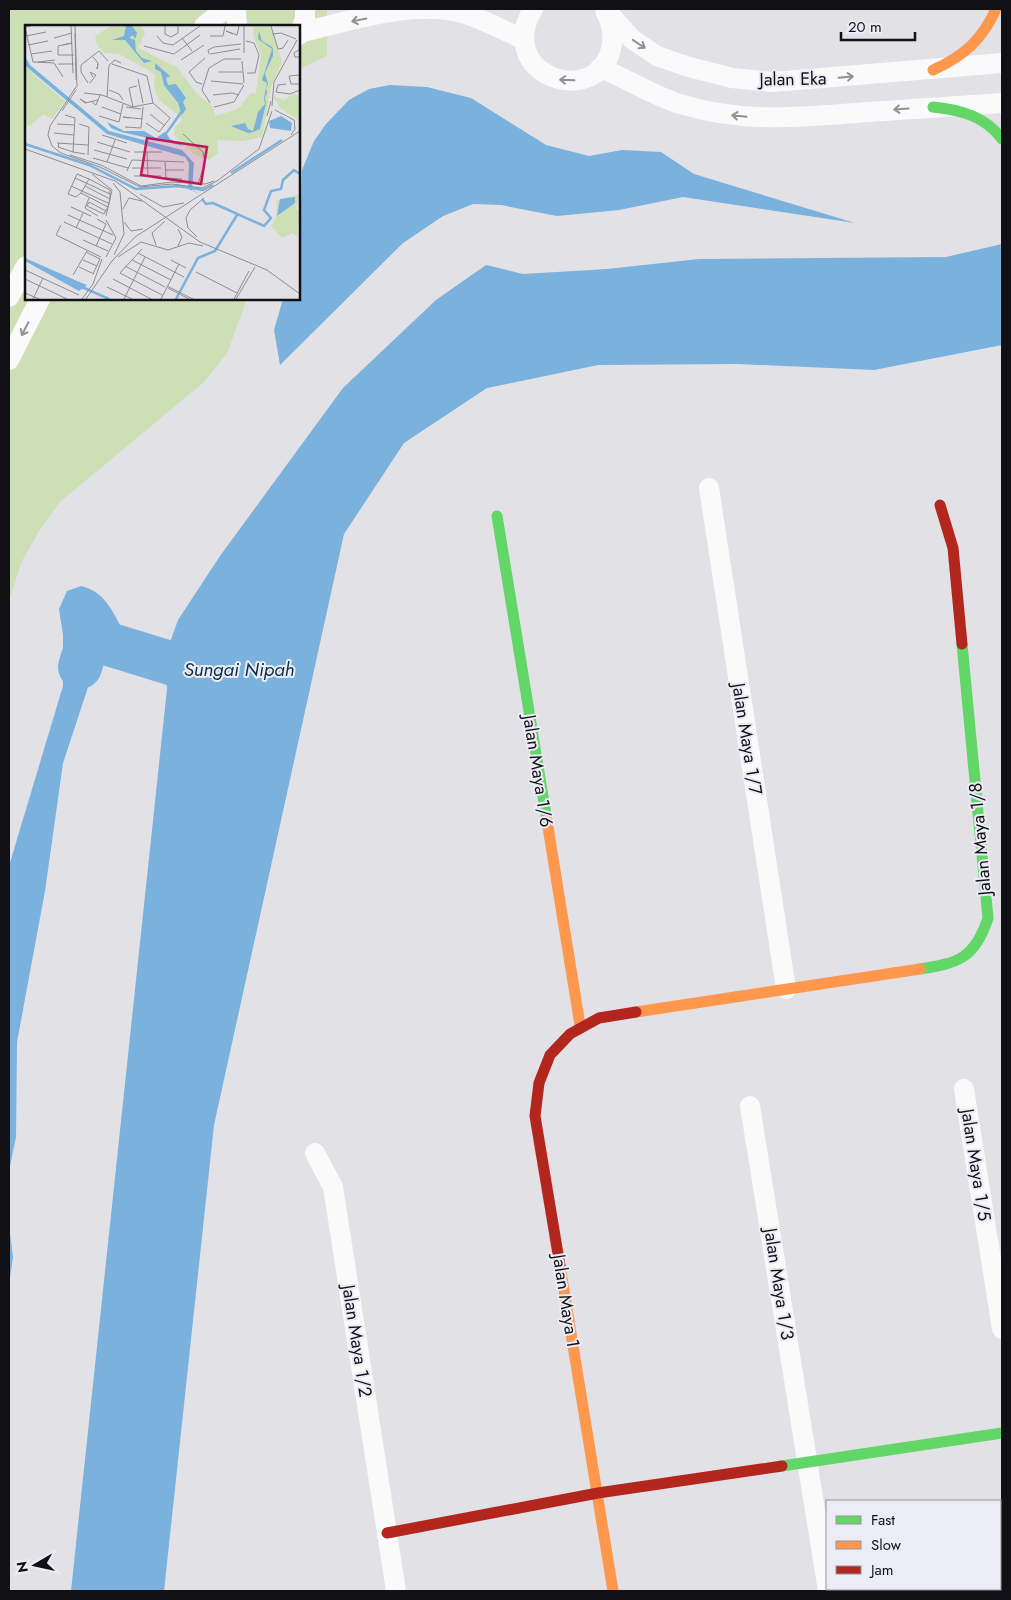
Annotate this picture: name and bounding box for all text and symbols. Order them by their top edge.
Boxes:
scale bar [841,10,915,42]
one-way arrow [351,15,367,25]
text: 20 m [848,16,882,38]
inset map [25,25,300,300]
one-way arrow [631,39,645,49]
street label: Jalan Eka [757,65,827,93]
one-way arrow [838,72,854,82]
one-way arrow [559,75,576,85]
one-way arrow [893,105,909,114]
one-way arrow [731,111,747,121]
one-way arrow [20,321,29,336]
water label: Sungai Nipah [184,656,294,683]
street label: Jalan Maya 1/7 [725,679,769,797]
street label: Jalan Maya 1/6 [516,711,560,829]
street label: Jalan Maya 1/8 [962,782,998,898]
street label: Jalan Maya 1/5 [954,1105,998,1223]
street label: Jalan Maya 1/3 [757,1224,801,1342]
street label: Jalan Maya 1 [546,1251,586,1349]
street label: Jalan Maya 1/2 [335,1281,379,1399]
legend [826,1500,1001,1590]
text: Fast [871,1509,895,1531]
text: Slow [871,1534,902,1556]
north arrow [10,1540,60,1590]
text: Jam [869,1559,894,1581]
text: N [11,1560,33,1574]

